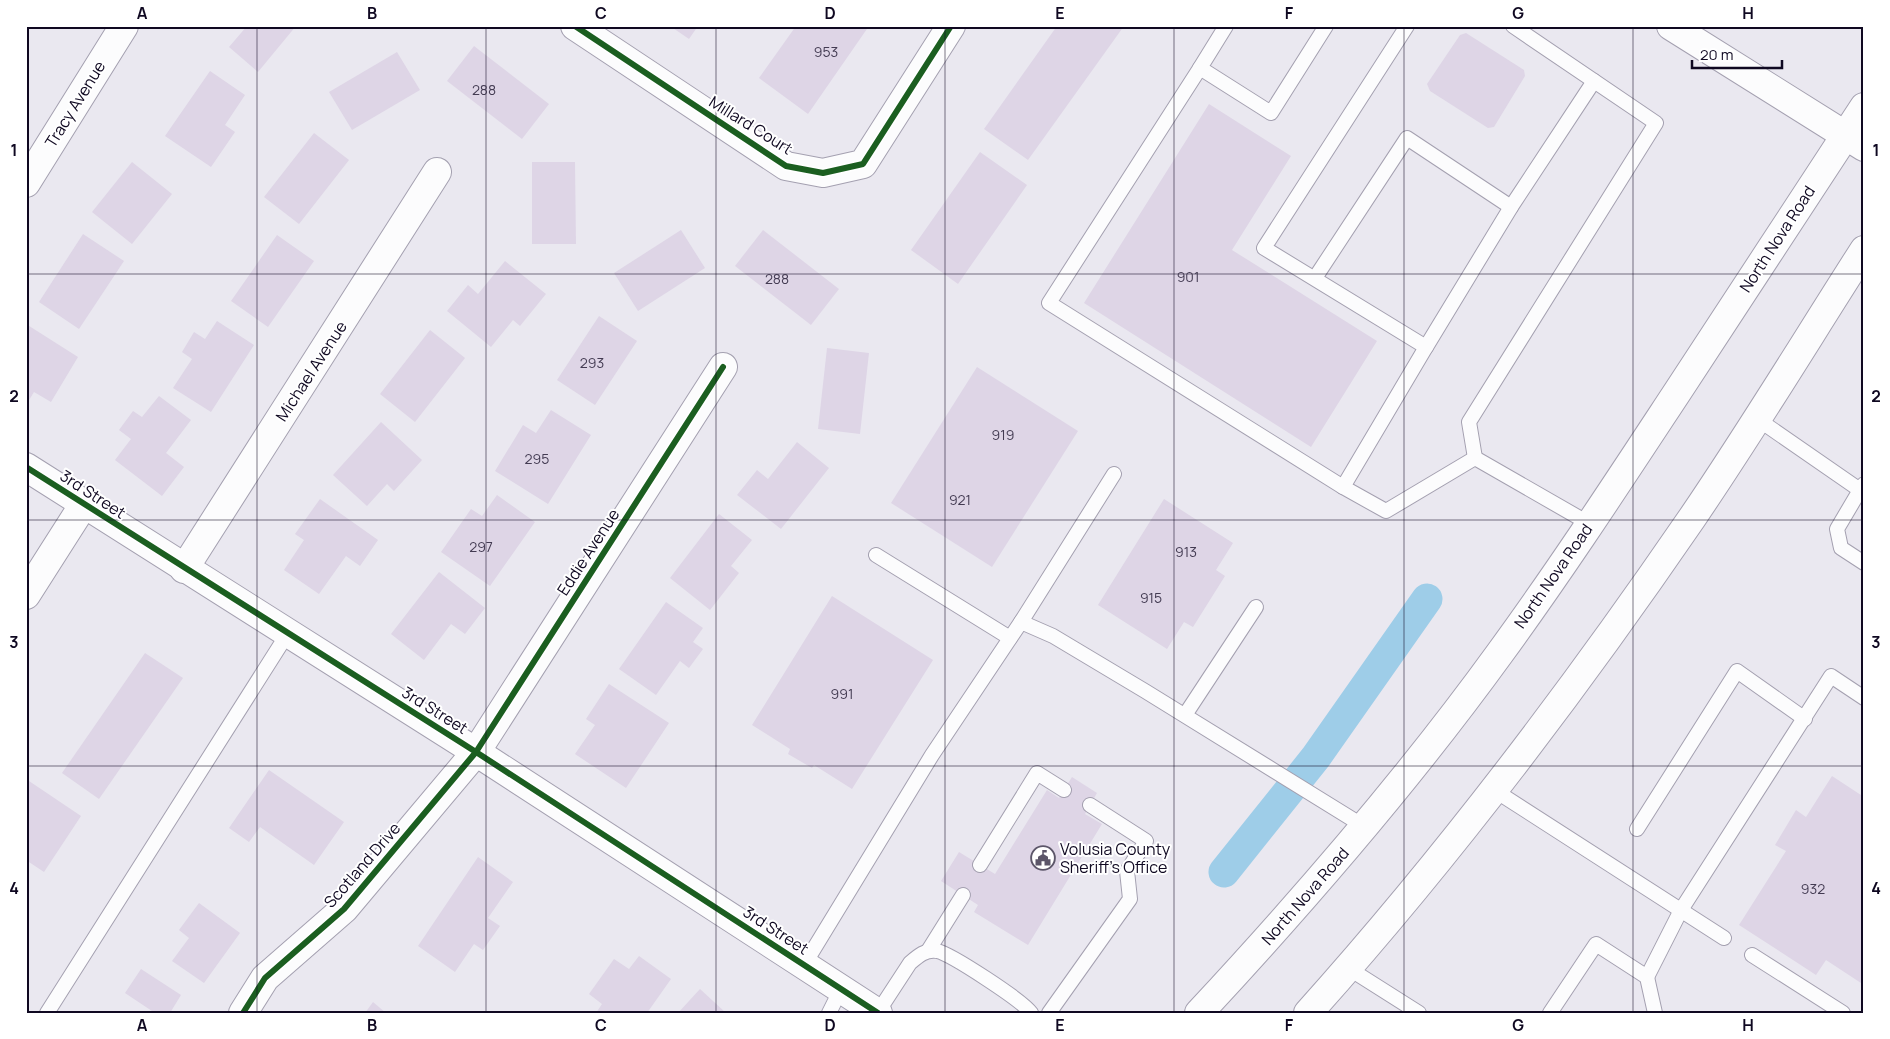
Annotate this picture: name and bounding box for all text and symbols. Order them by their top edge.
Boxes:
text: A [137,2,148,24]
text: B [367,2,377,24]
text: C [595,2,607,24]
text: D [824,2,836,24]
text: E [1055,2,1065,24]
text: F [1285,2,1294,24]
text: G [1512,2,1524,24]
text: H [1742,2,1754,24]
scale bar [1692,38,1782,70]
house number: 953 [814,42,838,61]
text: 20 m [1700,44,1733,65]
street label: Tracy Avenue [40,57,110,151]
house number: 288 [472,80,496,99]
street label: Millard Court [705,91,797,159]
text: 1 [10,139,18,161]
text: 1 [1872,139,1880,161]
street label: North Nova Road [1734,181,1820,297]
house number: 901 [1177,267,1199,286]
house number: 288 [765,269,789,288]
street label: Michael Avenue [270,317,352,425]
house number: 293 [580,353,604,372]
text: 2 [9,385,19,407]
text: 2 [1871,385,1881,407]
house number: 919 [992,425,1014,444]
house number: 295 [525,449,549,468]
street label: 3rd Street [56,465,130,523]
house number: 921 [949,490,971,509]
street label: Eddie Avenue [552,504,624,600]
street label: North Nova Road [1509,519,1597,633]
house number: 297 [469,537,493,556]
house number: 913 [1175,542,1197,561]
house number: 915 [1140,588,1162,607]
text: 3 [9,631,19,653]
text: 3 [1871,631,1881,653]
street label: 3rd Street [398,681,472,739]
house number: 991 [831,684,853,703]
street label: Scotland Drive [319,818,405,912]
place label: Volusia County Sheriff's Office [1060,838,1171,878]
street label: North Nova Road [1256,842,1354,950]
public building icon: Volusia County Sheriff's Office [1030,845,1056,871]
text: 4 [9,877,19,899]
text: 4 [1871,877,1881,899]
house number: 932 [1801,879,1825,898]
street label: 3rd Street [739,901,813,959]
text: A [137,1014,148,1036]
text: B [367,1014,377,1036]
text: C [595,1014,607,1036]
text: D [824,1014,836,1036]
text: E [1055,1014,1065,1036]
text: F [1285,1014,1294,1036]
text: G [1512,1014,1524,1036]
text: H [1742,1014,1754,1036]

